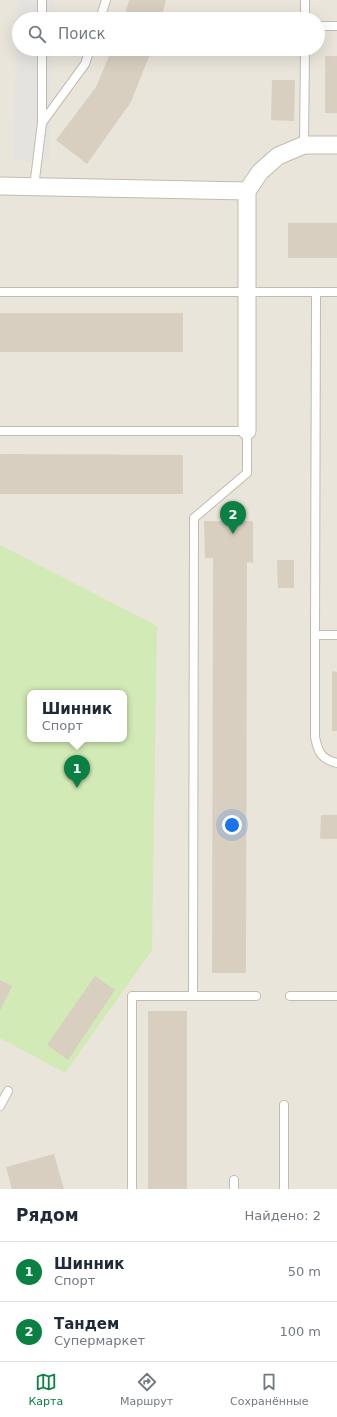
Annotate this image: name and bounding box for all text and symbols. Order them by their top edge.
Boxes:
search box [12,12,325,56]
icon: search [26,23,48,45]
text: Поиск [58,25,106,43]
pin: 2 [220,501,246,534]
popup [27,690,127,742]
text: Шинник [42,700,112,718]
text: Спорт [42,718,83,733]
pin: 1 [64,755,90,788]
your location [222,815,242,835]
text: Рядом [16,1205,79,1225]
text: Найдено: 2 [245,1208,321,1223]
text: Шинник [54,1255,124,1273]
text: 1 [24,1264,34,1279]
text: 50 m [288,1264,321,1279]
text: Спорт [54,1273,95,1288]
text: Тандем [54,1315,119,1333]
text: 2 [24,1324,34,1339]
text: 100 m [279,1324,321,1339]
text: Супермаркет [54,1333,145,1348]
tab: Карта [28,1371,63,1408]
tab: Маршрут [120,1371,173,1408]
tab: Сохранённые [230,1371,309,1408]

